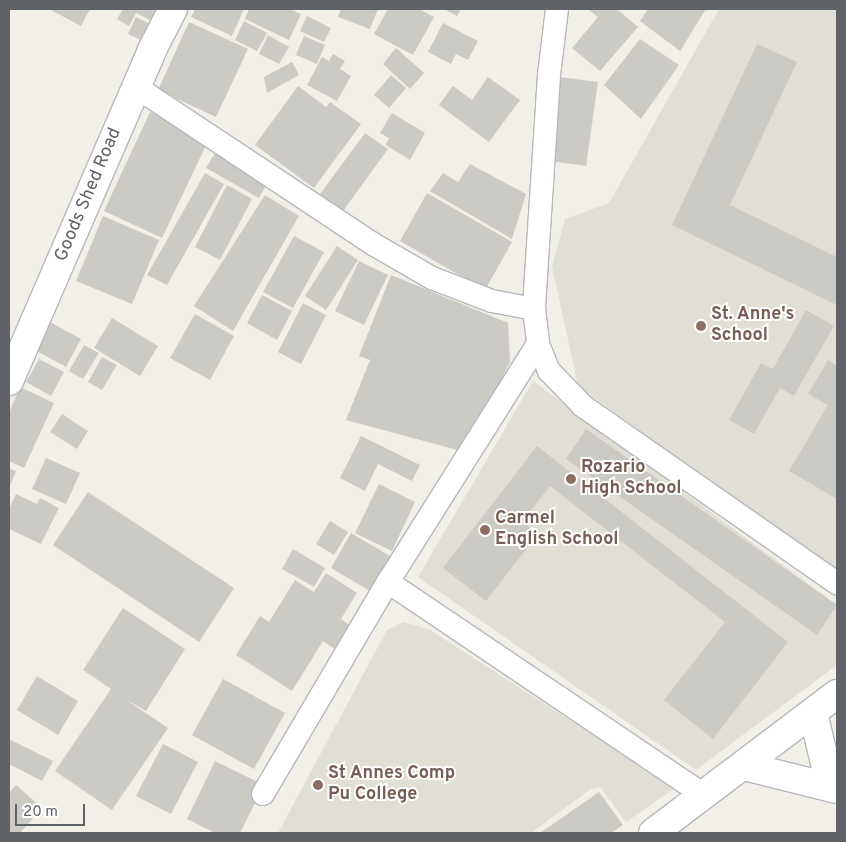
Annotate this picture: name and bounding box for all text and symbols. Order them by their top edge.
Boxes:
street label: Goods Shed Road [51,125,127,265]
place label: St. Anne's School [711,305,795,348]
marker: St. Anne's School [695,320,707,332]
place label: Rozario High School [581,458,682,500]
marker: Rozario High School [565,473,577,485]
place label: Carmel English School [495,509,619,552]
marker: Carmel English School [479,524,491,536]
place label: St Annes Comp Pu College [328,764,456,806]
marker: St Annes Comp Pu College [312,779,324,791]
scale bar [18,794,88,826]
text: 20 m [23,803,58,822]

